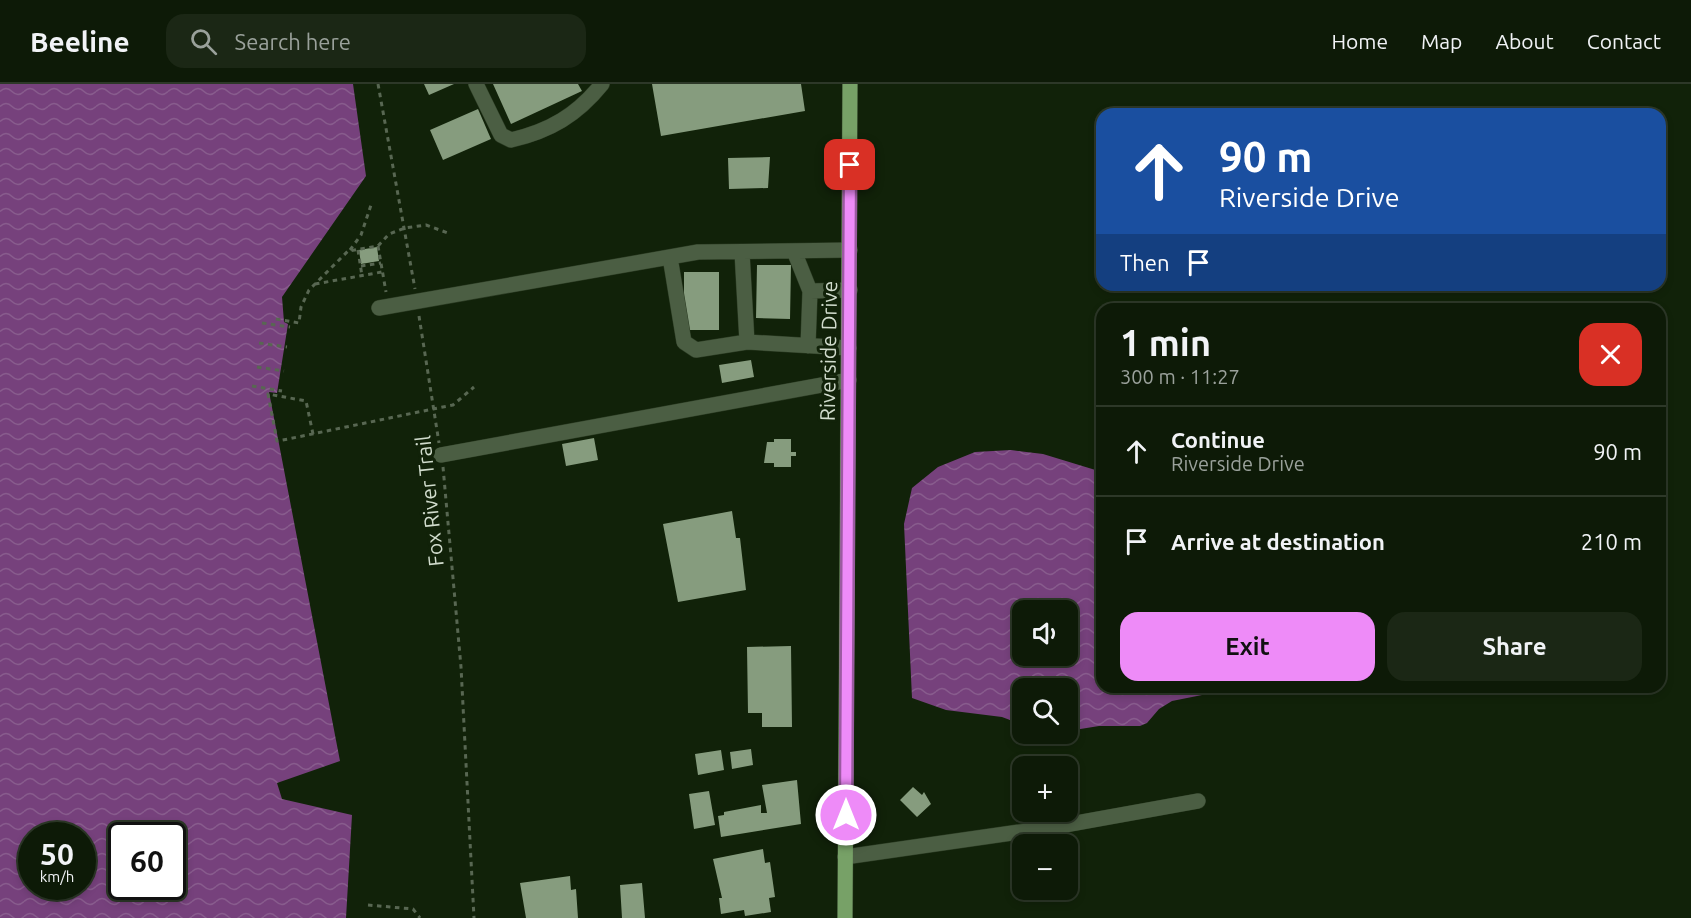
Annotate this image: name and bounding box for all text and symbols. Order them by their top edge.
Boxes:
search box [166,14,586,68]
icon: search [187,25,220,58]
text: Beeline [30,26,130,57]
text: Search here [235,29,351,54]
text: Home [1331,29,1388,53]
text: Map [1421,29,1462,53]
text: About [1495,29,1554,53]
text: Contact [1587,29,1661,53]
icon: ahead [1120,132,1198,210]
text: 90 m [1219,133,1313,180]
pin [824,139,875,190]
icon: arrive [833,148,866,181]
text: Riverside Drive [1219,182,1400,212]
icon: arrive [1182,246,1215,279]
text: Then [1120,250,1170,275]
street label: Riverside Drive [815,281,841,421]
text: 1 min [1120,322,1211,363]
button: close [1579,323,1642,386]
text: 300 m · 11:27 [1120,365,1240,388]
text: Continue [1171,427,1265,452]
street label: Fox River Trail [410,434,448,568]
icon: ahead [1120,435,1153,468]
text: 90 m [1593,439,1642,464]
text: Riverside Drive [1171,452,1305,475]
icon: arrive [1120,525,1153,558]
text: Arrive at destination [1171,529,1385,554]
text: 210 m [1581,529,1642,554]
map controls [1012,600,1078,900]
button: sound [1012,600,1078,666]
button: Exit [1120,612,1375,681]
button: Share [1387,612,1642,681]
button: search [1012,678,1078,744]
button: + [1012,756,1078,822]
position arrow [814,783,878,847]
speed limit sign: 60 [108,822,186,900]
button: − [1012,834,1078,900]
text: 50 [40,837,74,871]
text: km/h [40,868,74,885]

